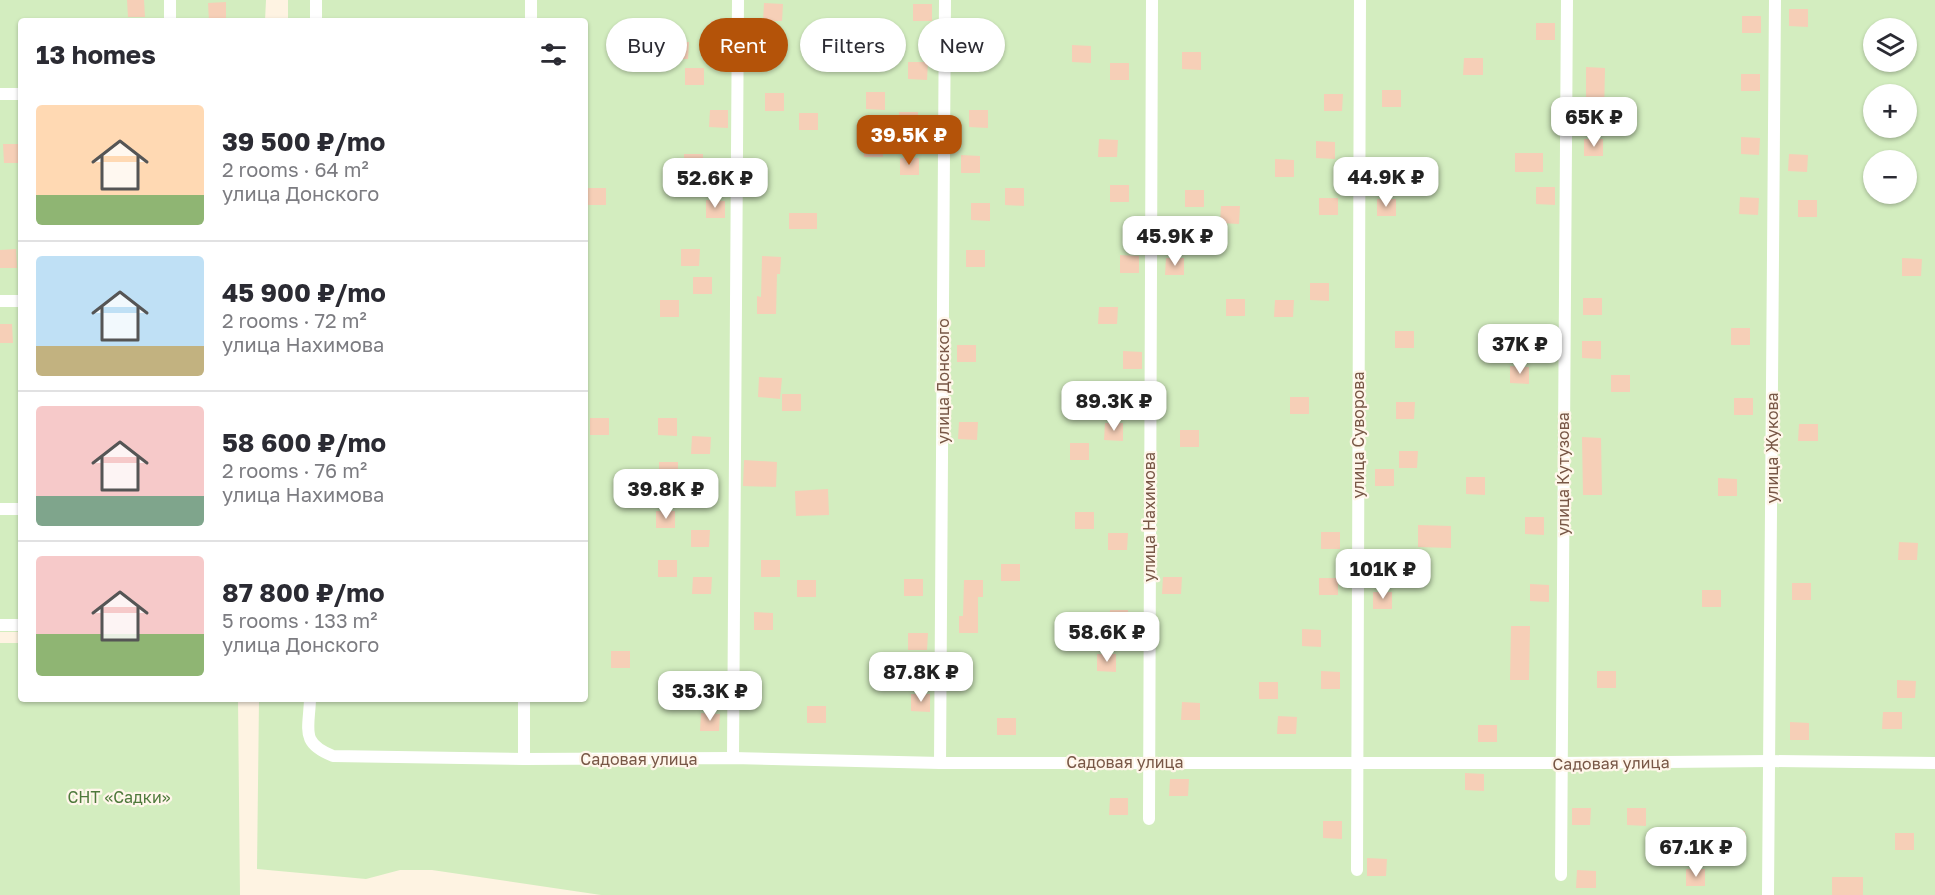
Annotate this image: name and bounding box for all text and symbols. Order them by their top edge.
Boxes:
chip: Buy [606,18,687,72]
chip: Rent [699,18,788,72]
chip: Filters [800,18,906,72]
chip: New [918,18,1005,72]
map controls [1863,18,1917,204]
button: layers [1863,18,1917,72]
icon: filters [537,38,570,71]
text: 13 homes [36,39,156,70]
button: + [1863,84,1917,138]
pin: 65K ₽ [1552,97,1636,148]
text: 65K ₽ [1565,104,1623,128]
pin: 39.5K ₽ [854,115,964,166]
text: 39.5K ₽ [871,122,947,146]
text: 39 500 ₽/mo [222,126,385,157]
icon: home [84,129,156,201]
button: − [1863,150,1917,204]
text: 2 rooms · 64 m² [222,157,369,181]
pin: 44.9K ₽ [1331,157,1441,208]
pin: 52.6K ₽ [660,158,770,209]
text: 44.9K ₽ [1347,164,1425,188]
text: 52.6K ₽ [677,165,753,189]
text: улица Донского [222,181,379,205]
pin: 45.9K ₽ [1120,216,1230,267]
text: 45.9K ₽ [1137,223,1213,247]
text: 45 900 ₽/mo [222,277,386,308]
icon: home [84,280,156,352]
text: 2 rooms · 72 m² [222,308,367,332]
street label: улица Донского [933,318,953,444]
pin: 37K ₽ [1478,324,1562,375]
text: 37K ₽ [1492,331,1548,355]
text: улица Нахимова [222,332,384,356]
street label: улица Суворова [1348,372,1368,498]
pin: 89.3K ₽ [1059,381,1169,432]
text: 89.3K ₽ [1075,388,1153,412]
street label: улица Жукова [1762,392,1782,504]
street label: улица Кутузова [1553,412,1573,536]
text: 58 600 ₽/mo [222,427,386,458]
icon: home [84,430,156,502]
street label: улица Нахимова [1139,452,1159,582]
text: 2 rooms · 76 m² [222,458,367,482]
pin: 39.8K ₽ [611,469,721,520]
text: 39.8K ₽ [627,476,705,500]
text: улица Нахимова [222,482,384,506]
pin: 101K ₽ [1334,549,1432,600]
text: 101K ₽ [1350,556,1416,580]
text: 87 800 ₽/mo [222,577,385,608]
icon: home [84,580,156,652]
text: 5 rooms · 133 m² [222,608,378,632]
pin: 58.6K ₽ [1052,612,1162,663]
text: 58.6K ₽ [1068,619,1146,643]
text: улица Донского [222,632,379,656]
pin: 87.8K ₽ [866,652,976,703]
text: 87.8K ₽ [883,659,959,683]
pin: 35.3K ₽ [655,671,765,722]
text: 35.3K ₽ [672,678,748,702]
street label: Садовая улица [580,749,698,769]
street label: Садовая улица [1066,752,1184,772]
street label: Садовая улица [1552,752,1670,774]
park label: СНТ «Садки» [67,787,171,807]
pin: 67.1K ₽ [1641,827,1751,878]
text: 67.1K ₽ [1659,834,1733,858]

